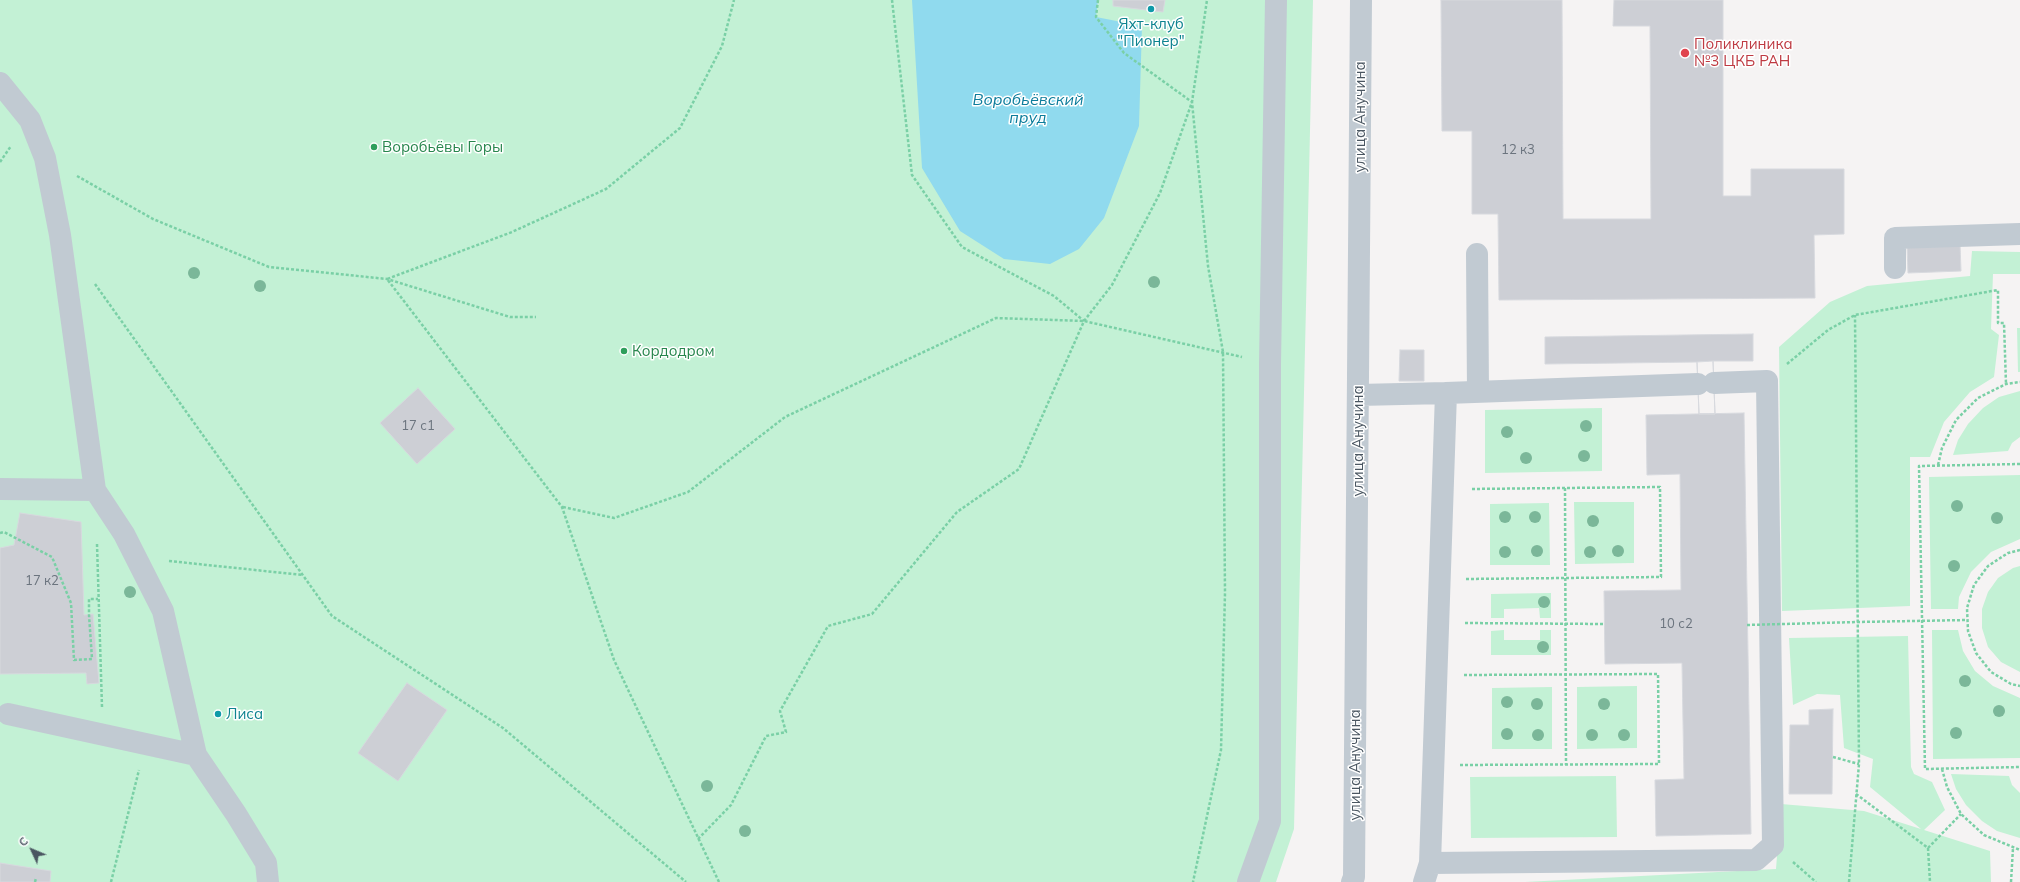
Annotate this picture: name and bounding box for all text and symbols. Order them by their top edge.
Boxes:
marker: Яхт-клуб "Пионер" [1146,4,1156,14]
place label: Яхт-клуб "Пионер" [1117,15,1185,50]
place label: Поликлиника №3 ЦКБ РАН [1694,35,1793,70]
marker: Поликлиника №3 ЦКБ РАН [1679,47,1691,59]
street label: улица Анучина [1351,61,1369,173]
water label: Воробьёвский пруд [973,90,1083,128]
place label: Воробьёвы Горы [382,138,503,156]
marker: Воробьёвы Горы [369,142,379,152]
house number: 12 к3 [1501,142,1535,158]
place label: Кордодром [632,342,715,360]
marker: Кордодром [619,346,629,356]
street label: улица Анучина [1349,385,1367,497]
house number: 17 с1 [401,418,435,434]
house number: 17 к2 [25,573,59,589]
house number: 10 с2 [1659,616,1693,632]
place label: Лиса [226,705,263,723]
marker: Лиса [213,709,223,719]
street label: улица Анучина [1346,709,1364,821]
north arrow [12,830,52,870]
text: С [16,834,31,849]

